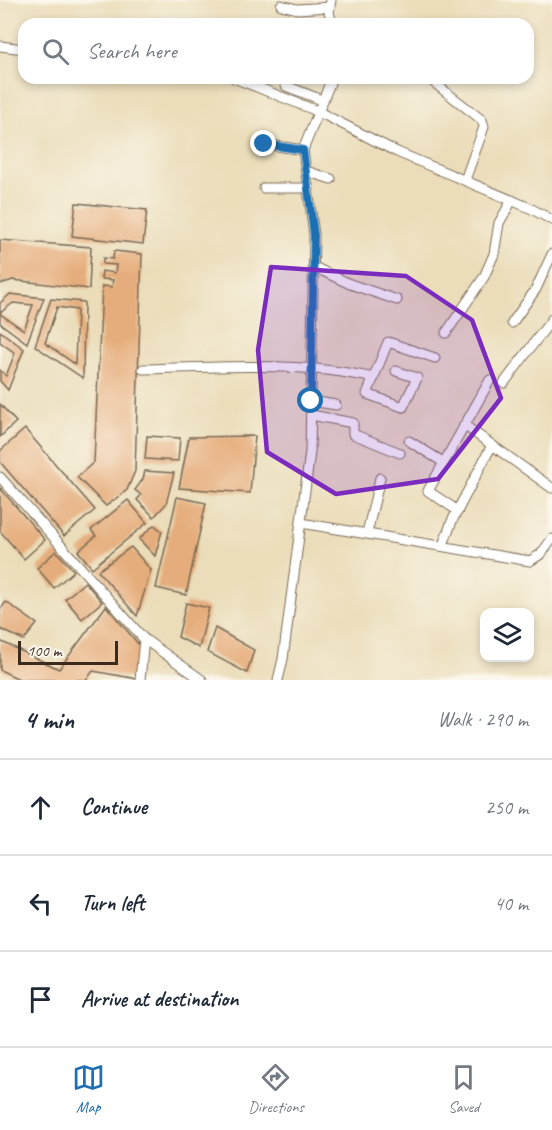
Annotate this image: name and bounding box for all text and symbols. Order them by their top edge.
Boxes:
search box [18,18,534,84]
icon: search [39,35,72,68]
text: Search here [87,37,177,65]
route end [250,130,276,156]
route start [297,387,323,413]
map controls [480,608,534,662]
button: layers [480,608,534,662]
scale bar [18,638,118,666]
text: 100 m [27,641,61,661]
text: 4 min [24,703,74,736]
text: Walk · 290 m [438,707,528,732]
icon: ahead [24,791,57,824]
text: Continue [81,793,147,821]
text: 250 m [485,795,528,820]
icon: left [24,887,57,920]
text: Turn left [81,889,145,917]
text: 40 m [494,891,528,916]
icon: arrive [24,983,57,1016]
text: Arrive at destination [81,985,238,1013]
tab: Map [72,1061,105,1117]
tab: Directions [248,1061,304,1117]
tab: Saved [447,1061,480,1117]

